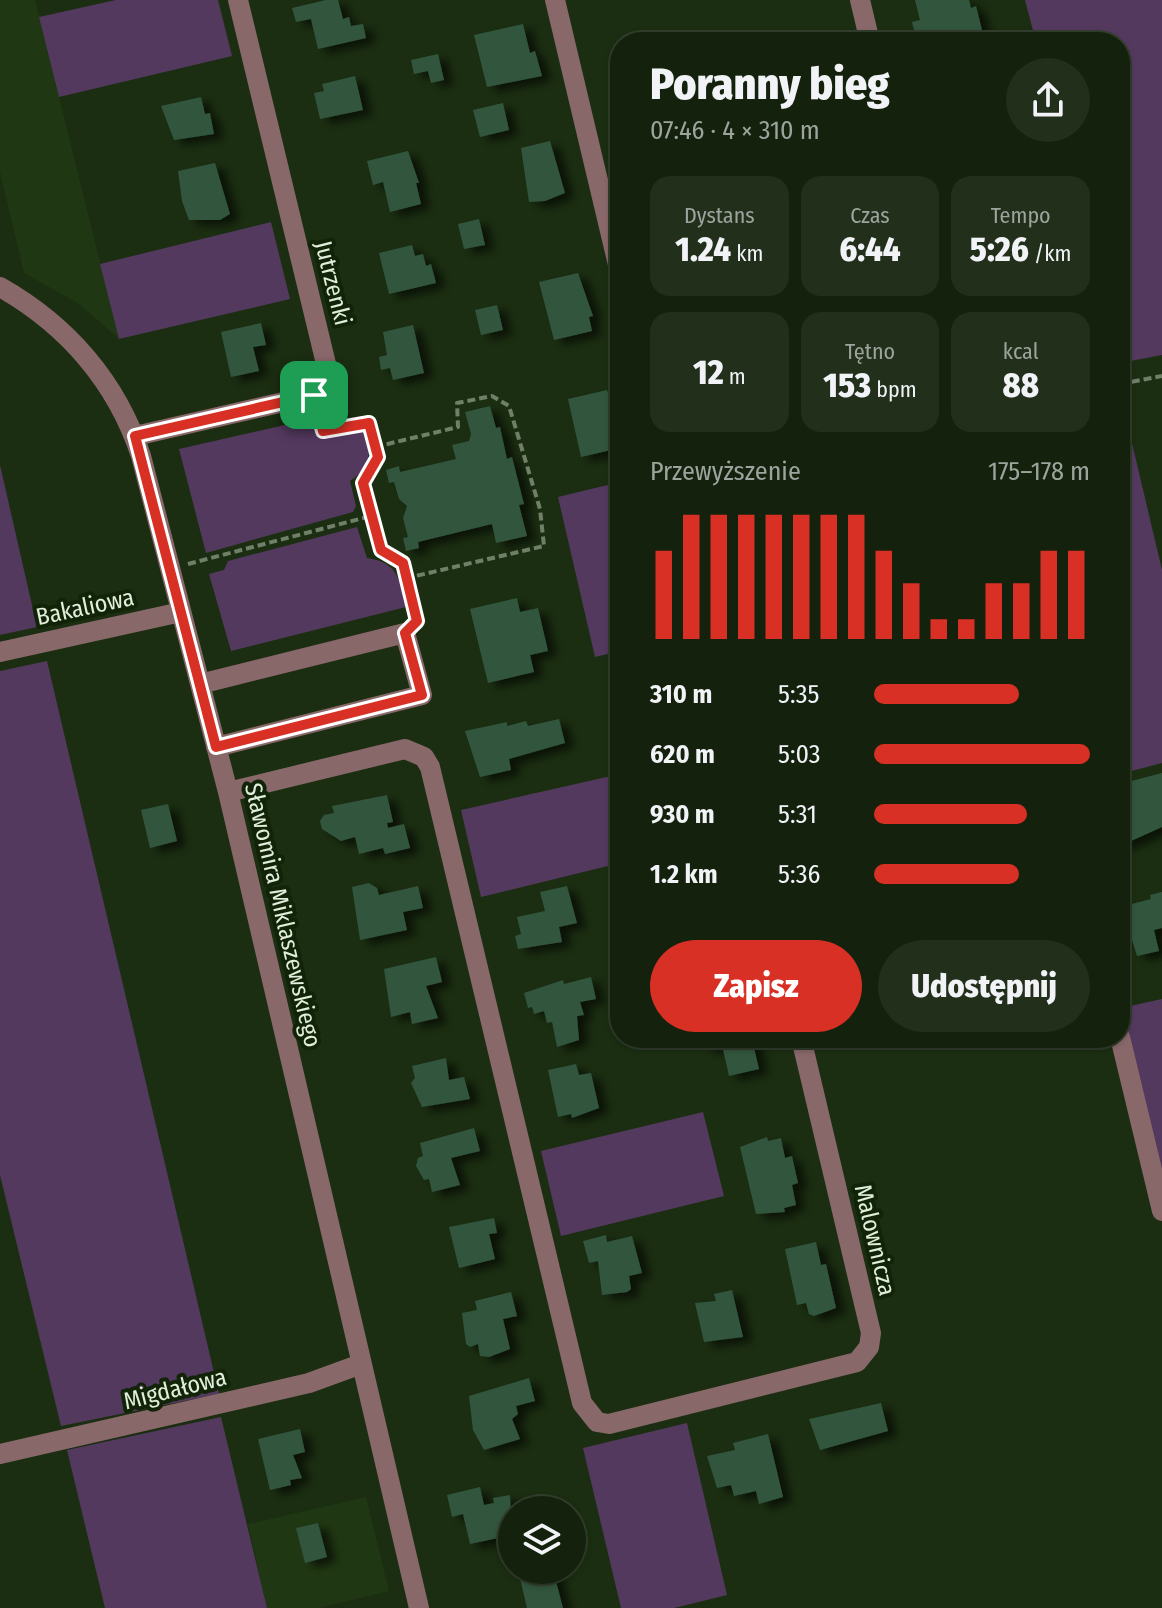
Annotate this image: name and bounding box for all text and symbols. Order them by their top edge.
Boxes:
text: Poranny bieg [650,58,889,111]
button: share [1006,58,1090,142]
text: 07:46 · 4 × 310 m [650,115,820,146]
text: Dystans [684,202,755,229]
text: Czas [850,202,890,229]
text: Tempo [991,202,1051,229]
text: 1.24 [675,229,731,270]
text: 6:44 [839,229,901,270]
text: 5:26 [970,229,1029,270]
street label: Jutrzenki [309,238,357,328]
text: km [731,240,763,267]
text: /km [1029,240,1071,267]
text: Tętno [845,338,895,365]
text: kcal [1003,338,1038,365]
text: 12 [693,352,724,393]
pin [280,361,348,429]
text: m [724,363,746,390]
text: 153 [823,365,871,406]
text: 88 [1002,365,1039,406]
icon: arrive [292,373,336,417]
text: bpm [871,376,917,403]
text: Przewyższenie [650,456,801,487]
text: 175–178 m [988,456,1090,487]
street label: Bakaliowa [33,583,137,631]
text: 310 m [650,679,712,710]
text: 5:35 [778,679,819,710]
text: 620 m [650,739,715,770]
text: 5:03 [778,739,820,770]
street label: Sławomira Miklaszewskiego [239,780,327,1050]
text: 930 m [650,799,715,830]
text: 5:31 [778,799,817,830]
text: 1.2 km [650,859,717,890]
text: 5:36 [778,859,820,890]
button: Zapisz [650,940,862,1032]
button: Udostępnij [878,940,1090,1032]
street label: Malownicza [849,1182,901,1298]
street label: Migdałowa [121,1363,229,1415]
map controls [498,1496,586,1584]
button: layers [498,1496,586,1584]

